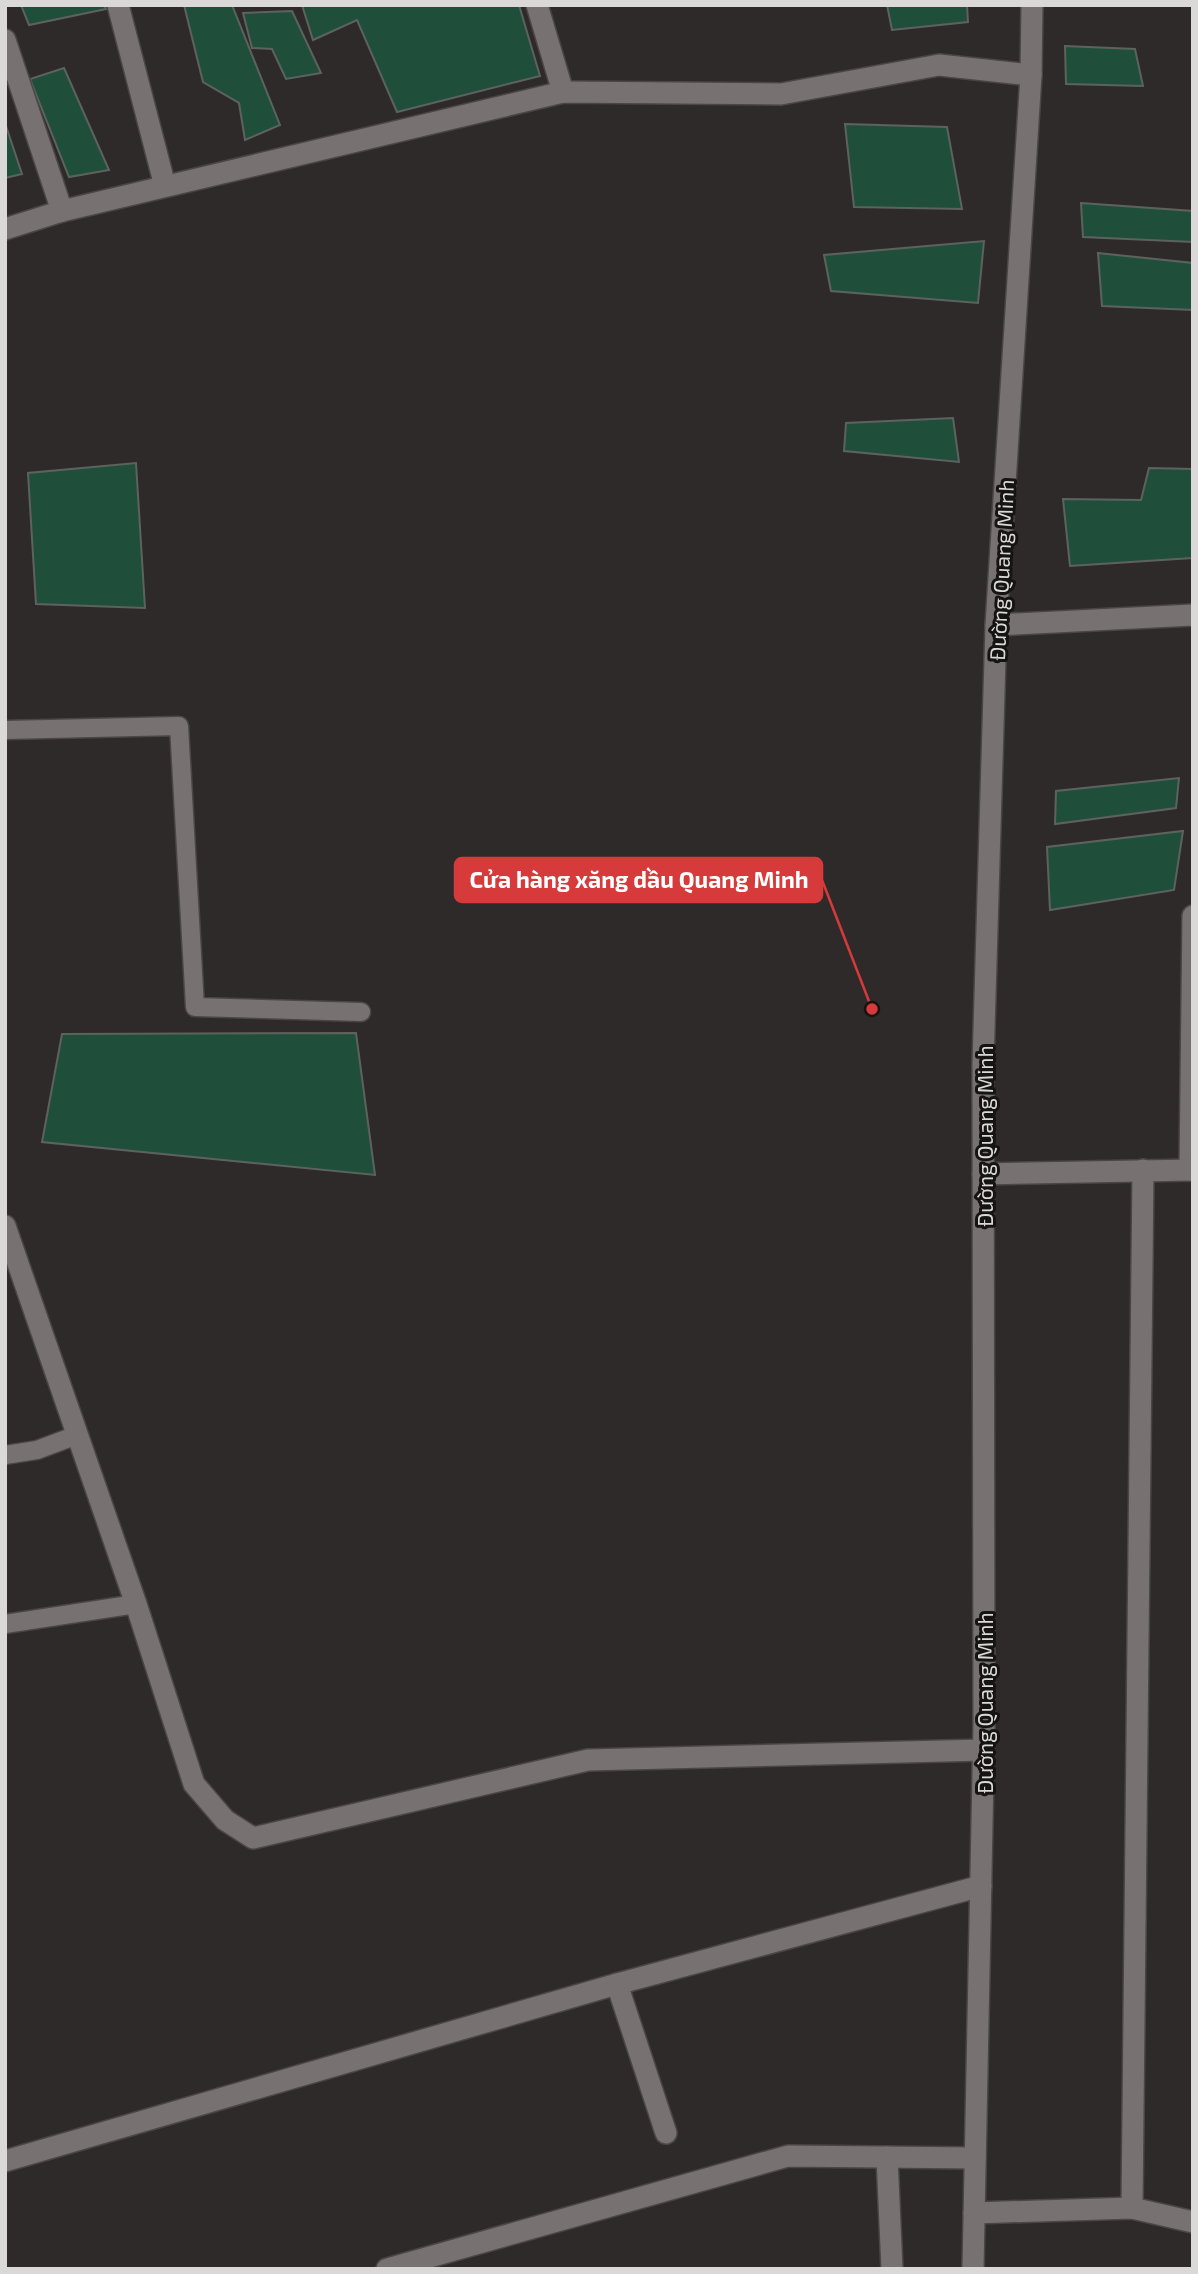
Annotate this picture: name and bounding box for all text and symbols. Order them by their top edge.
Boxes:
street label: Đường Quang Minh [984,479,1019,661]
callout: Cửa hàng xăng dầu Quang Minh [455,858,822,902]
text: Cửa hàng xăng dầu Quang Minh [469,865,809,894]
street label: Đường Quang Minh [972,1045,998,1227]
street label: Đường Quang Minh [972,1612,998,1794]

